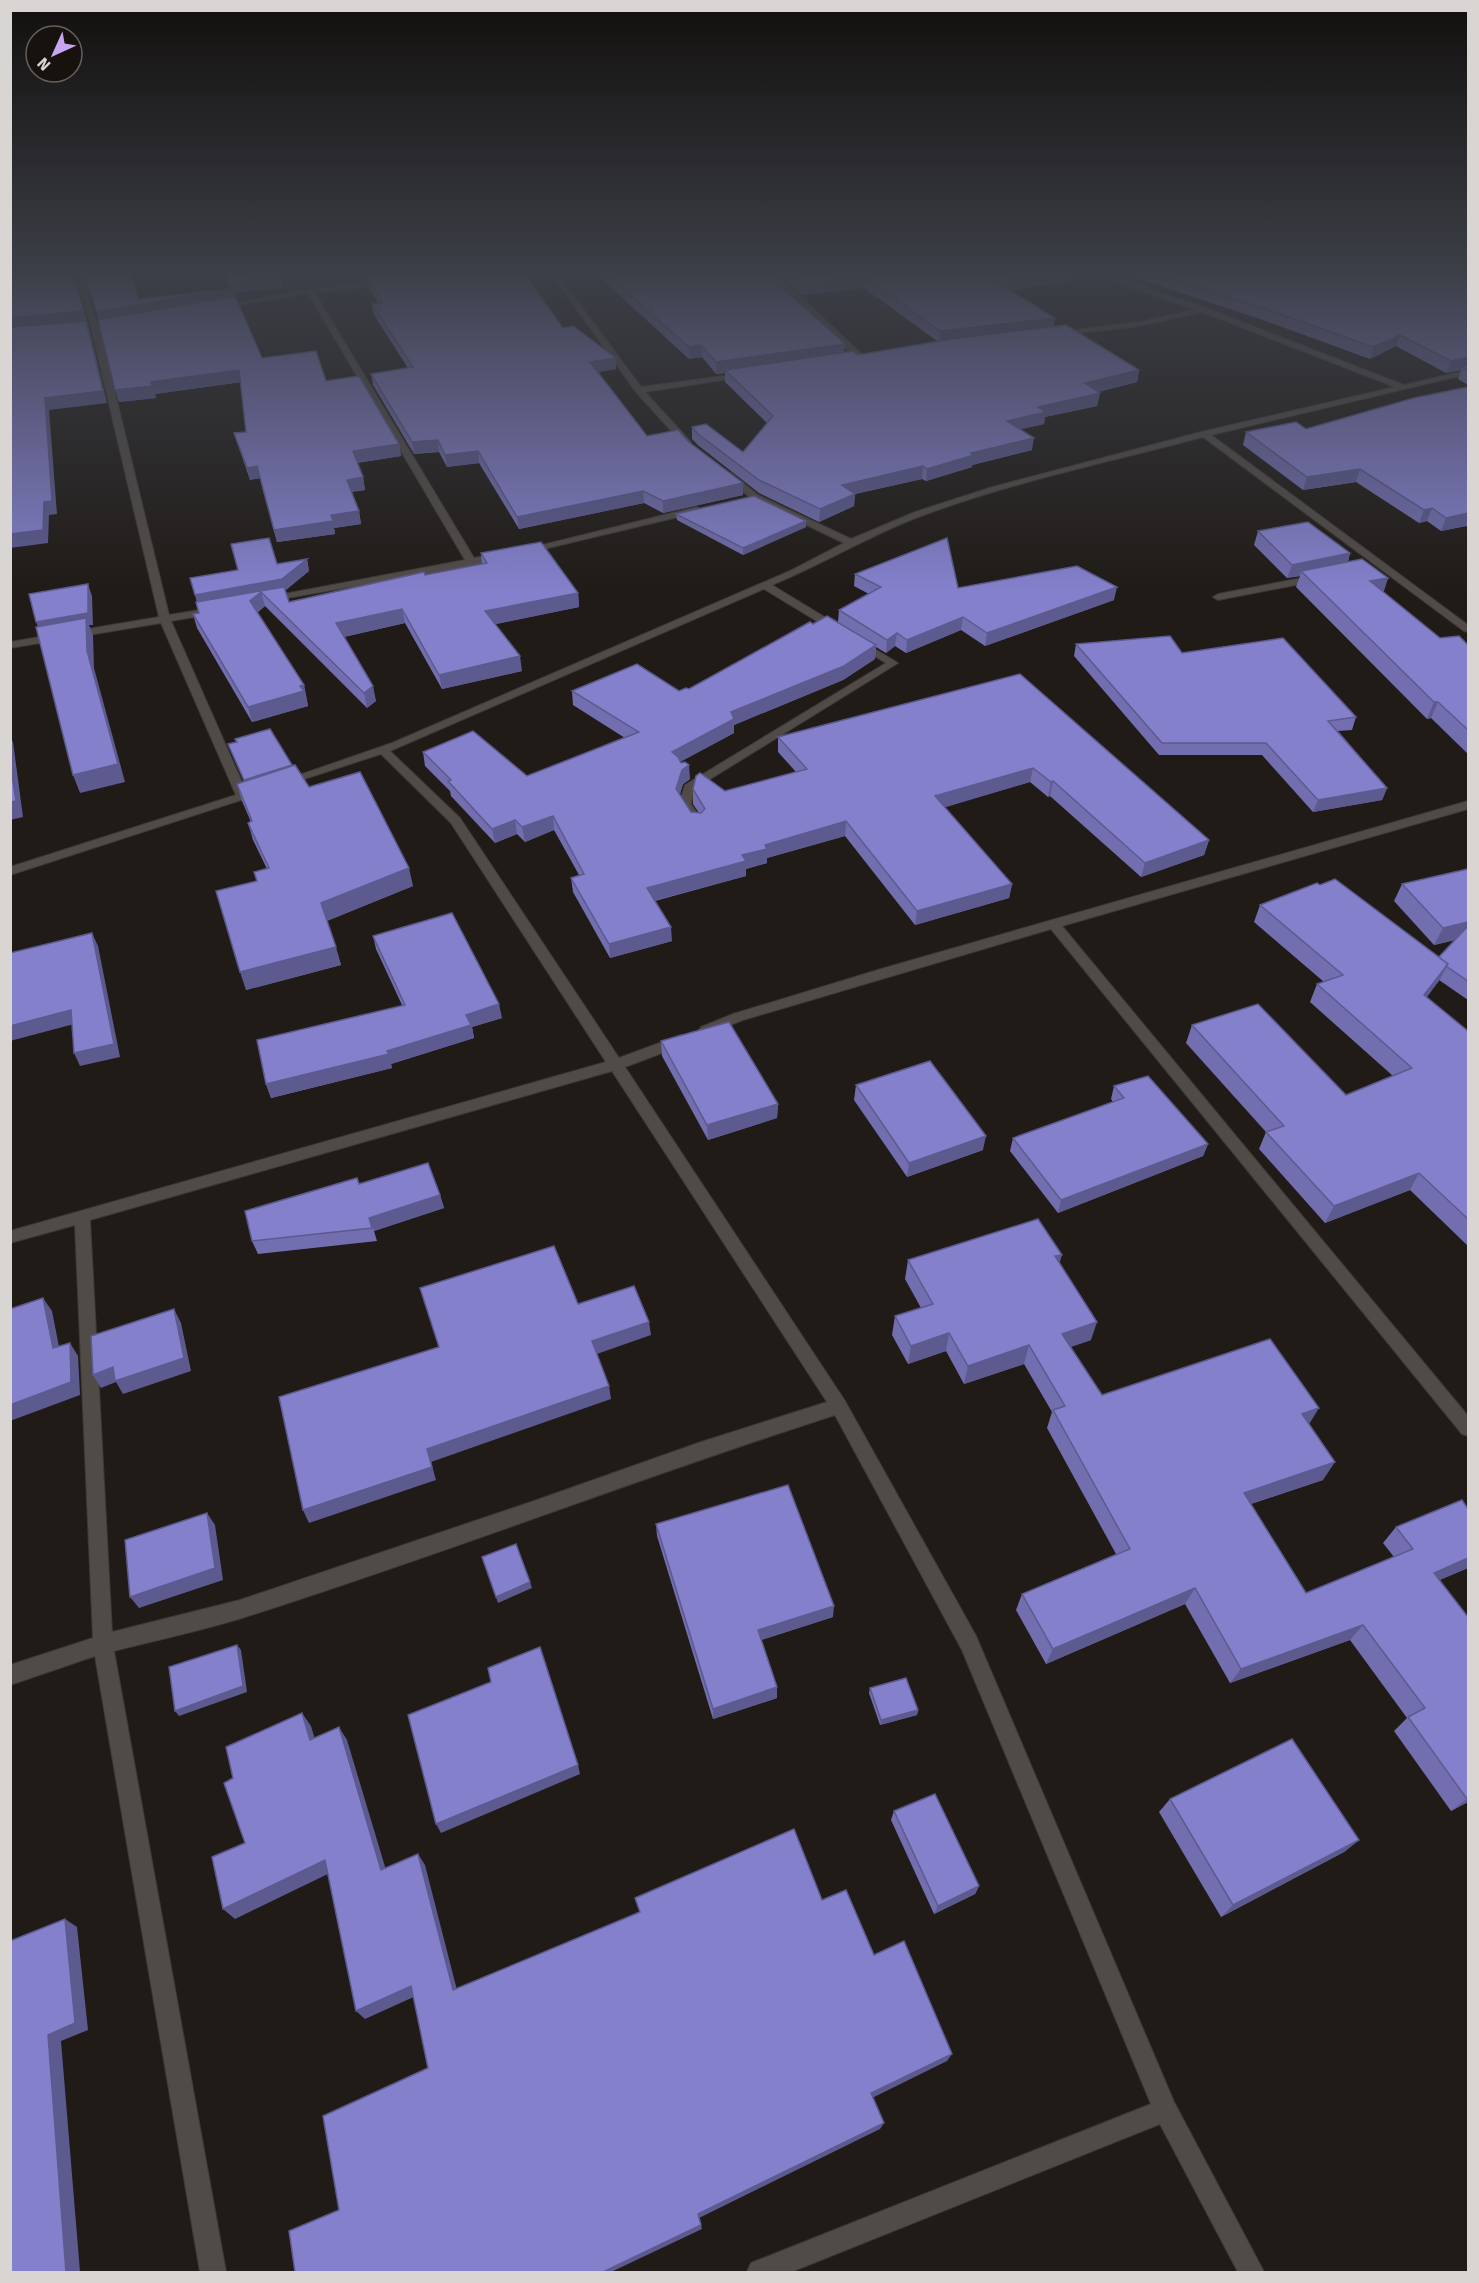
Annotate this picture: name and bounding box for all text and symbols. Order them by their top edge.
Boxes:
north arrow [24,24,84,84]
text: N [33,54,54,75]

